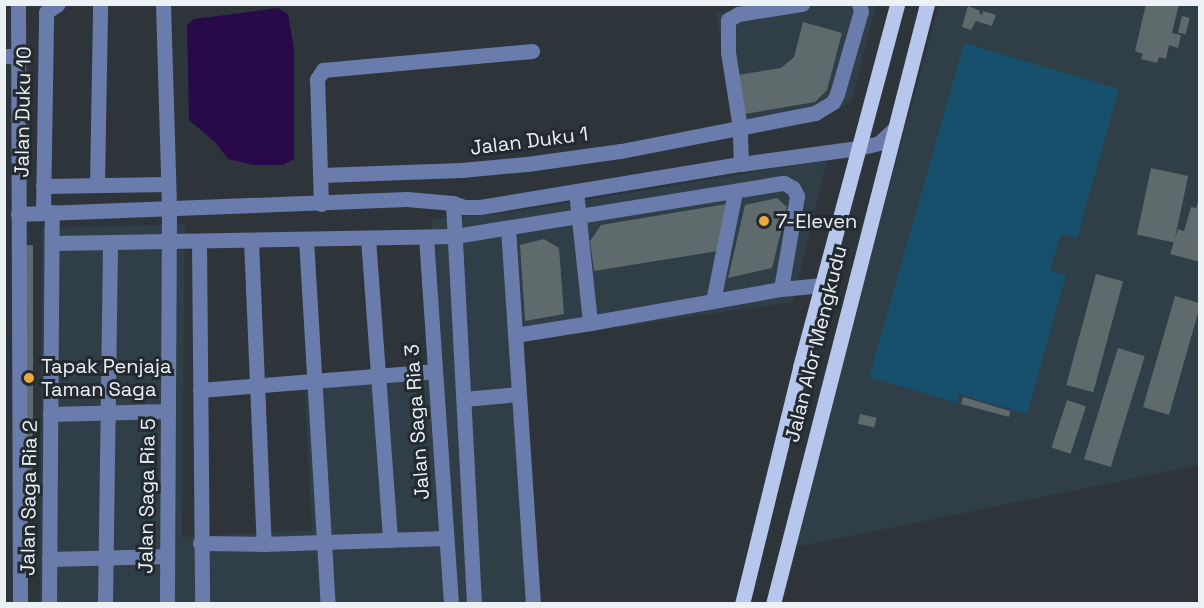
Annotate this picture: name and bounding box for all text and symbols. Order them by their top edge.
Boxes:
street label: Jalan Duku 10 [10,46,36,178]
street label: Jalan Duku 1 [469,122,589,160]
place label: 7-Eleven [776,209,857,233]
marker: 7-Eleven [757,214,771,228]
street label: Jalan Alor Mengkudu [780,243,852,445]
street label: Jalan Saga Ria 3 [400,343,434,501]
place label: Tapak Penjaja Taman Saga [41,354,171,401]
marker: Tapak Penjaja Taman Saga [22,371,36,385]
street label: Jalan Saga Ria 5 [134,418,160,574]
street label: Jalan Saga Ria 2 [16,420,42,576]

